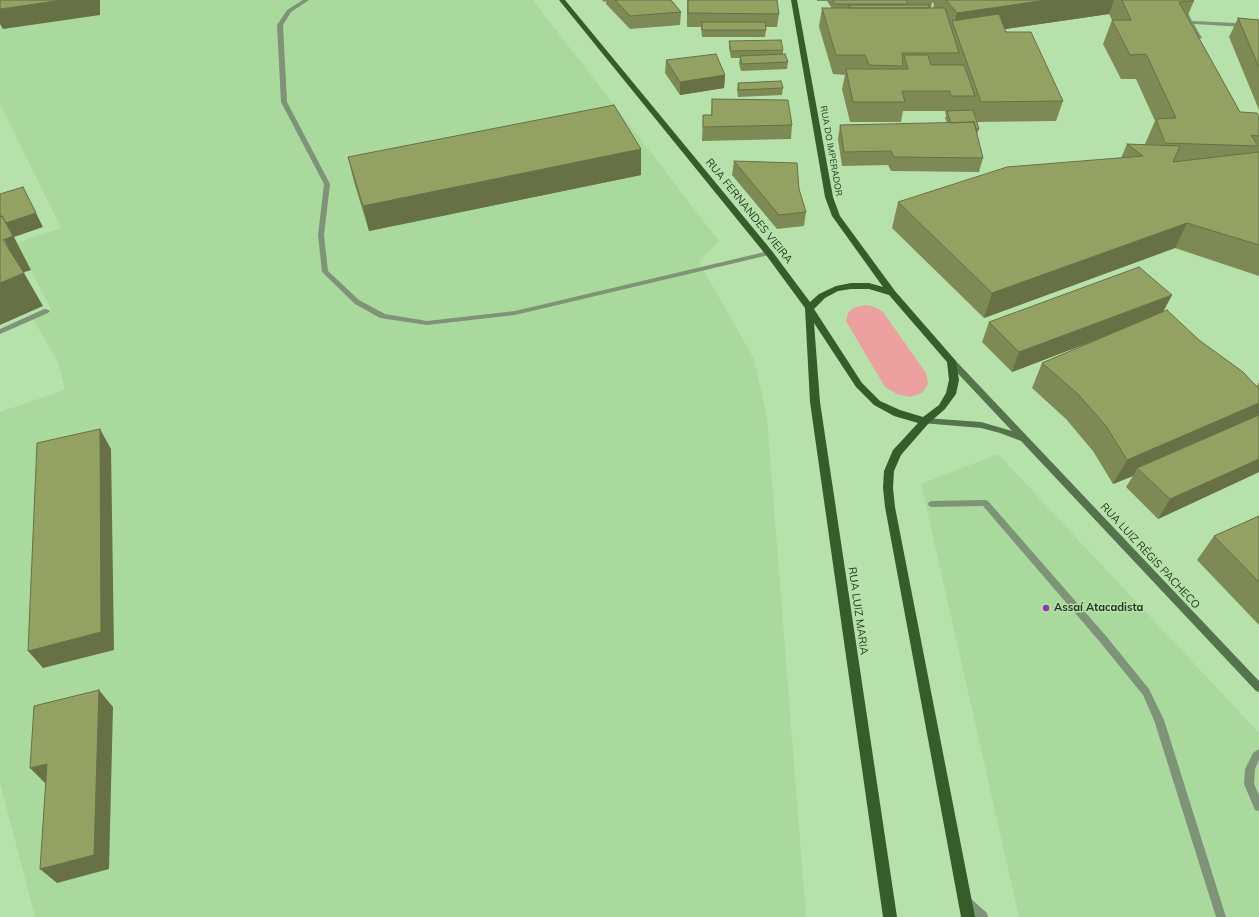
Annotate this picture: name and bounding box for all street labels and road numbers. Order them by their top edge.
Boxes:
street label: RUA DO IMPERADOR [818,105,844,197]
street label: RUA FERNANDES VIEIRA [703,156,795,266]
street label: RUA LUIZ RÉGIS PACHECO [1098,500,1202,612]
street label: RUA LUIZ MARIA [845,566,871,656]

